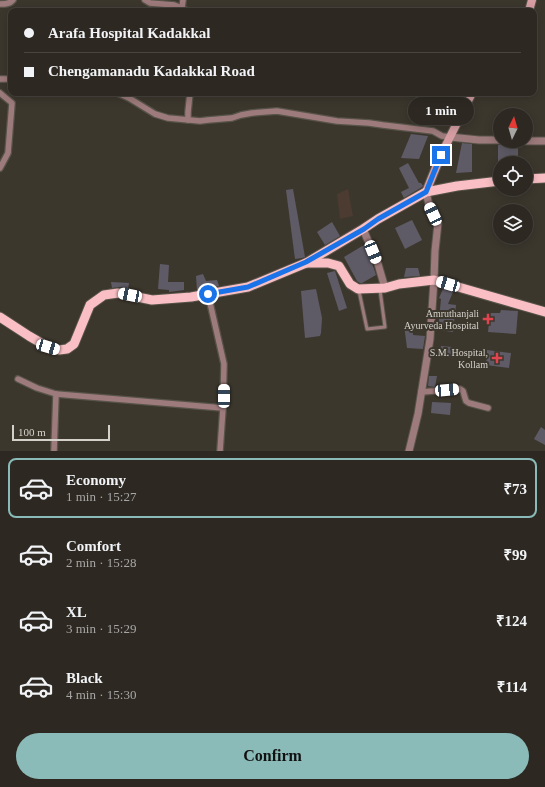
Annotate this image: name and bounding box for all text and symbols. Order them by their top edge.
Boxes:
text: Arafa Hospital Kadakkal [48,25,211,41]
text: Chengamanadu Kadakkal Road [48,63,255,79]
callout: 1 min [408,97,474,125]
text: 1 min [425,103,457,118]
north arrow [493,108,533,148]
map controls [493,108,533,244]
route end [432,146,450,164]
button: locate [493,156,533,196]
car [422,201,444,227]
button: layers [493,204,533,244]
car [363,239,383,265]
car [435,275,461,293]
route start [199,285,217,303]
car [117,287,143,303]
place label: Amruthanjali Ayurveda Hospital [404,308,479,331]
marker: Amruthanjali Ayurveda Hospital [482,313,494,325]
car [35,338,61,356]
place label: S.M. Hospital, Kollam [430,347,488,370]
marker: S.M. Hospital, Kollam [491,352,503,364]
car [435,383,459,397]
car [218,384,230,408]
scale bar [12,423,110,442]
text: 100 m [18,426,46,438]
icon: car [18,470,54,506]
text: Economy [66,472,126,488]
text: ₹73 [503,481,527,497]
text: 1 min · 15:27 [66,489,136,504]
icon: car [18,536,54,572]
text: Comfort [66,538,121,554]
text: ₹99 [503,547,527,563]
text: 2 min · 15:28 [66,555,136,570]
icon: car [18,602,54,638]
text: XL [66,604,87,620]
text: ₹124 [496,613,527,629]
text: 3 min · 15:29 [66,621,136,636]
icon: car [18,668,54,704]
text: Black [66,670,103,686]
text: ₹114 [497,679,527,695]
text: 4 min · 15:30 [66,687,136,702]
button: Confirm [16,733,529,779]

